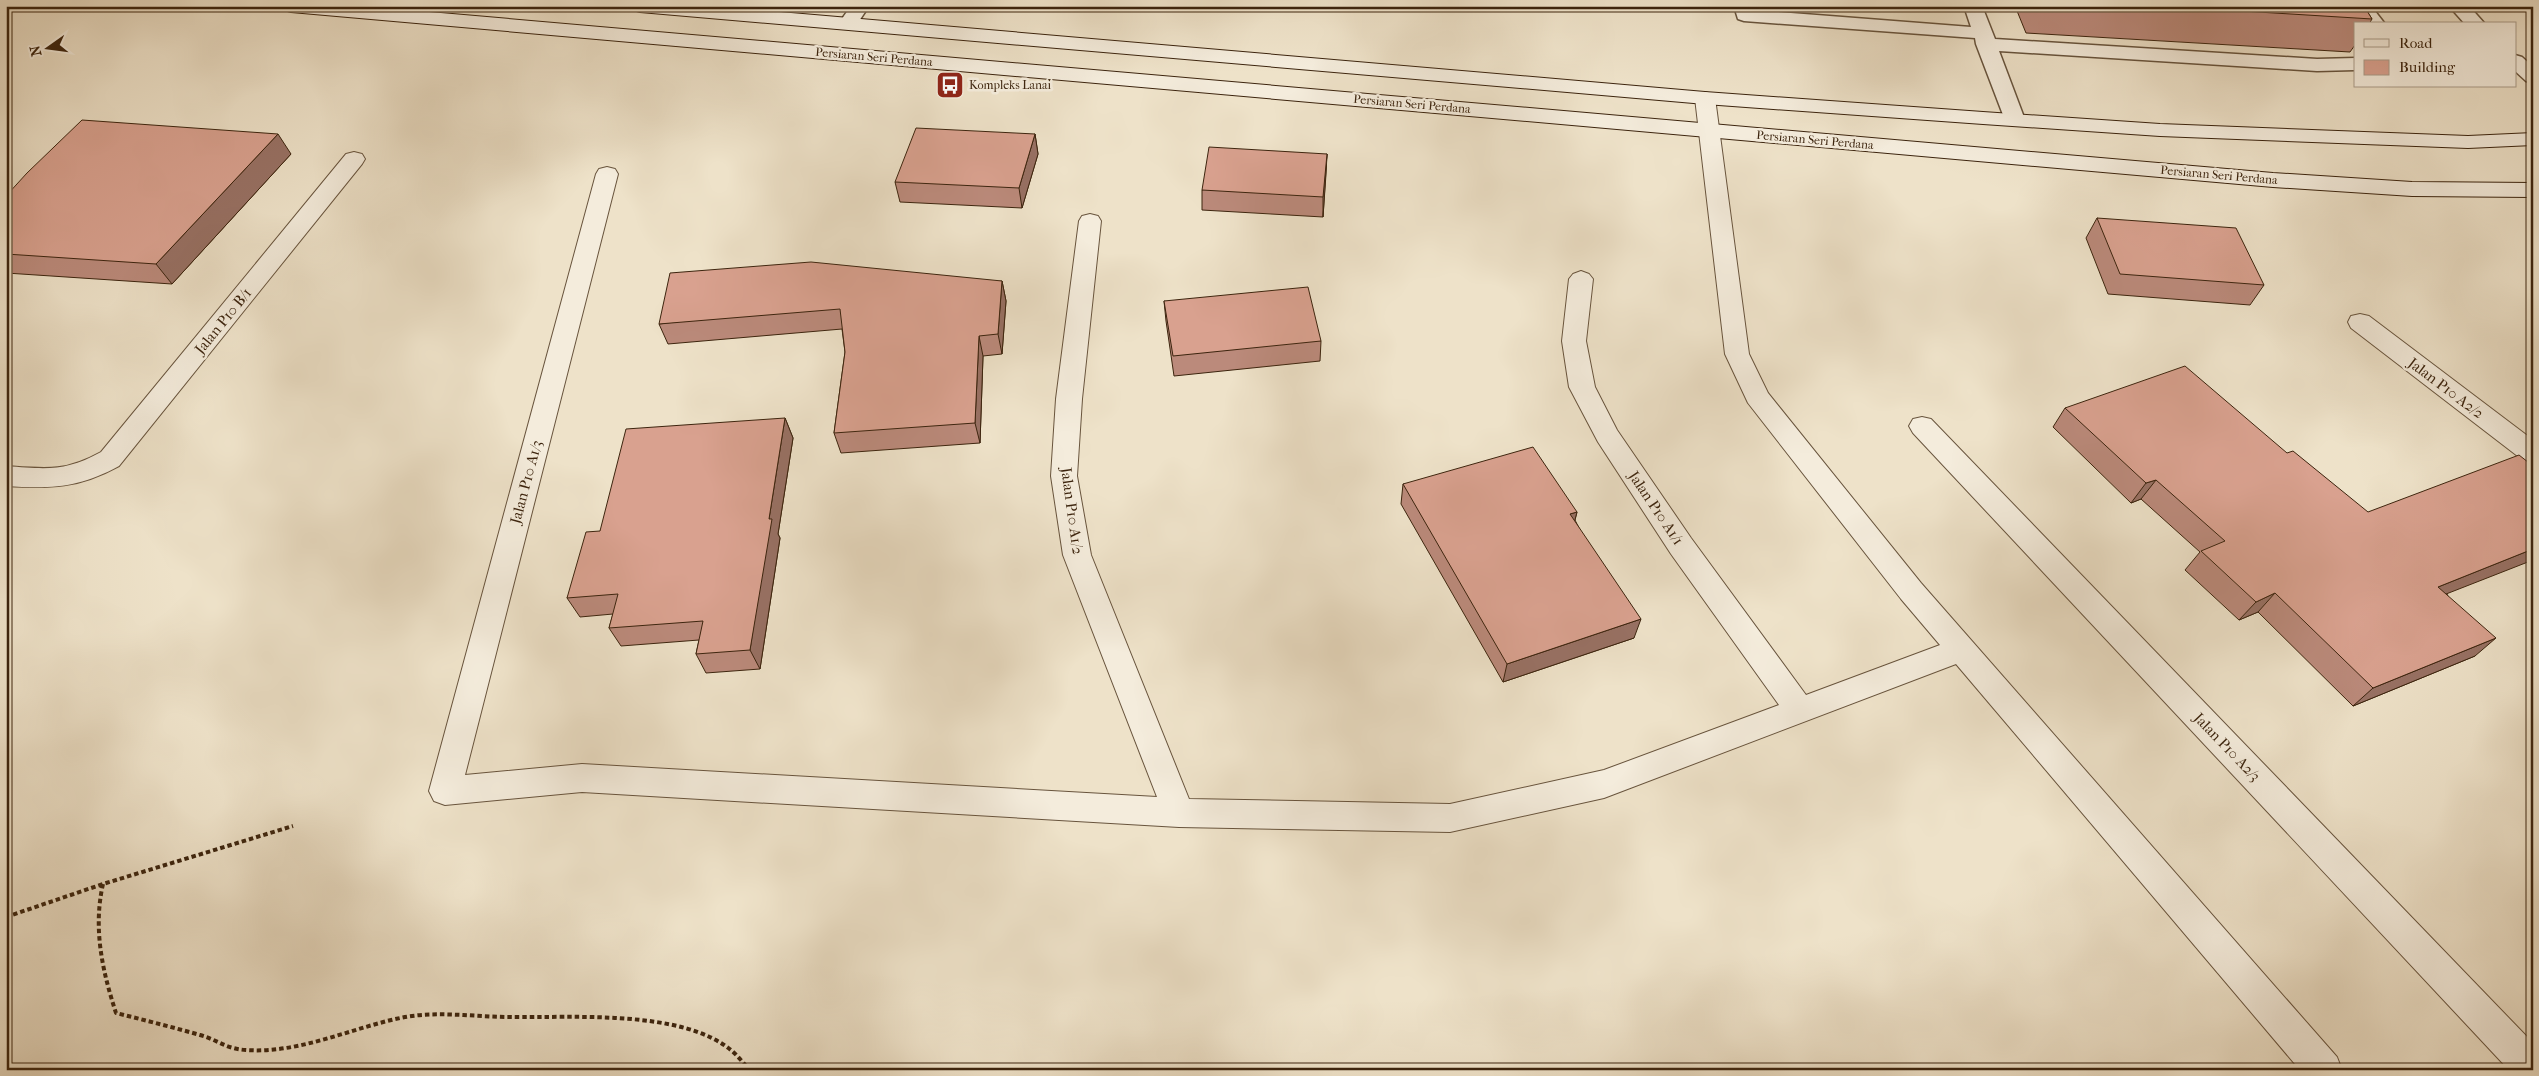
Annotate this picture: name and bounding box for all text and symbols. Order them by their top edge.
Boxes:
north arrow [22,22,72,72]
legend [2354,22,2516,88]
text: Road [2399,34,2433,52]
text: N [26,43,45,58]
street label: Persiaran Seri Perdana [815,45,934,69]
text: Building [2399,58,2456,76]
bus stop icon: Kompleks Lanai [935,70,965,100]
place label: Kompleks Lanai [969,78,1052,92]
street label: Persiaran Seri Perdana [1353,92,1472,116]
street label: Persiaran Seri Perdana [1756,128,1875,152]
street label: Persiaran Seri Perdana [2160,163,2279,187]
street label: Jalan P10 B/1 [190,284,255,358]
street label: Jalan P10 A2/2 [2404,353,2488,422]
street label: Jalan P10 A1/3 [506,438,546,527]
street label: Jalan P10 A1/2 [1057,465,1087,556]
street label: Jalan P10 A1/1 [1624,467,1687,548]
street label: Jalan P10 A2/3 [2189,708,2264,785]

